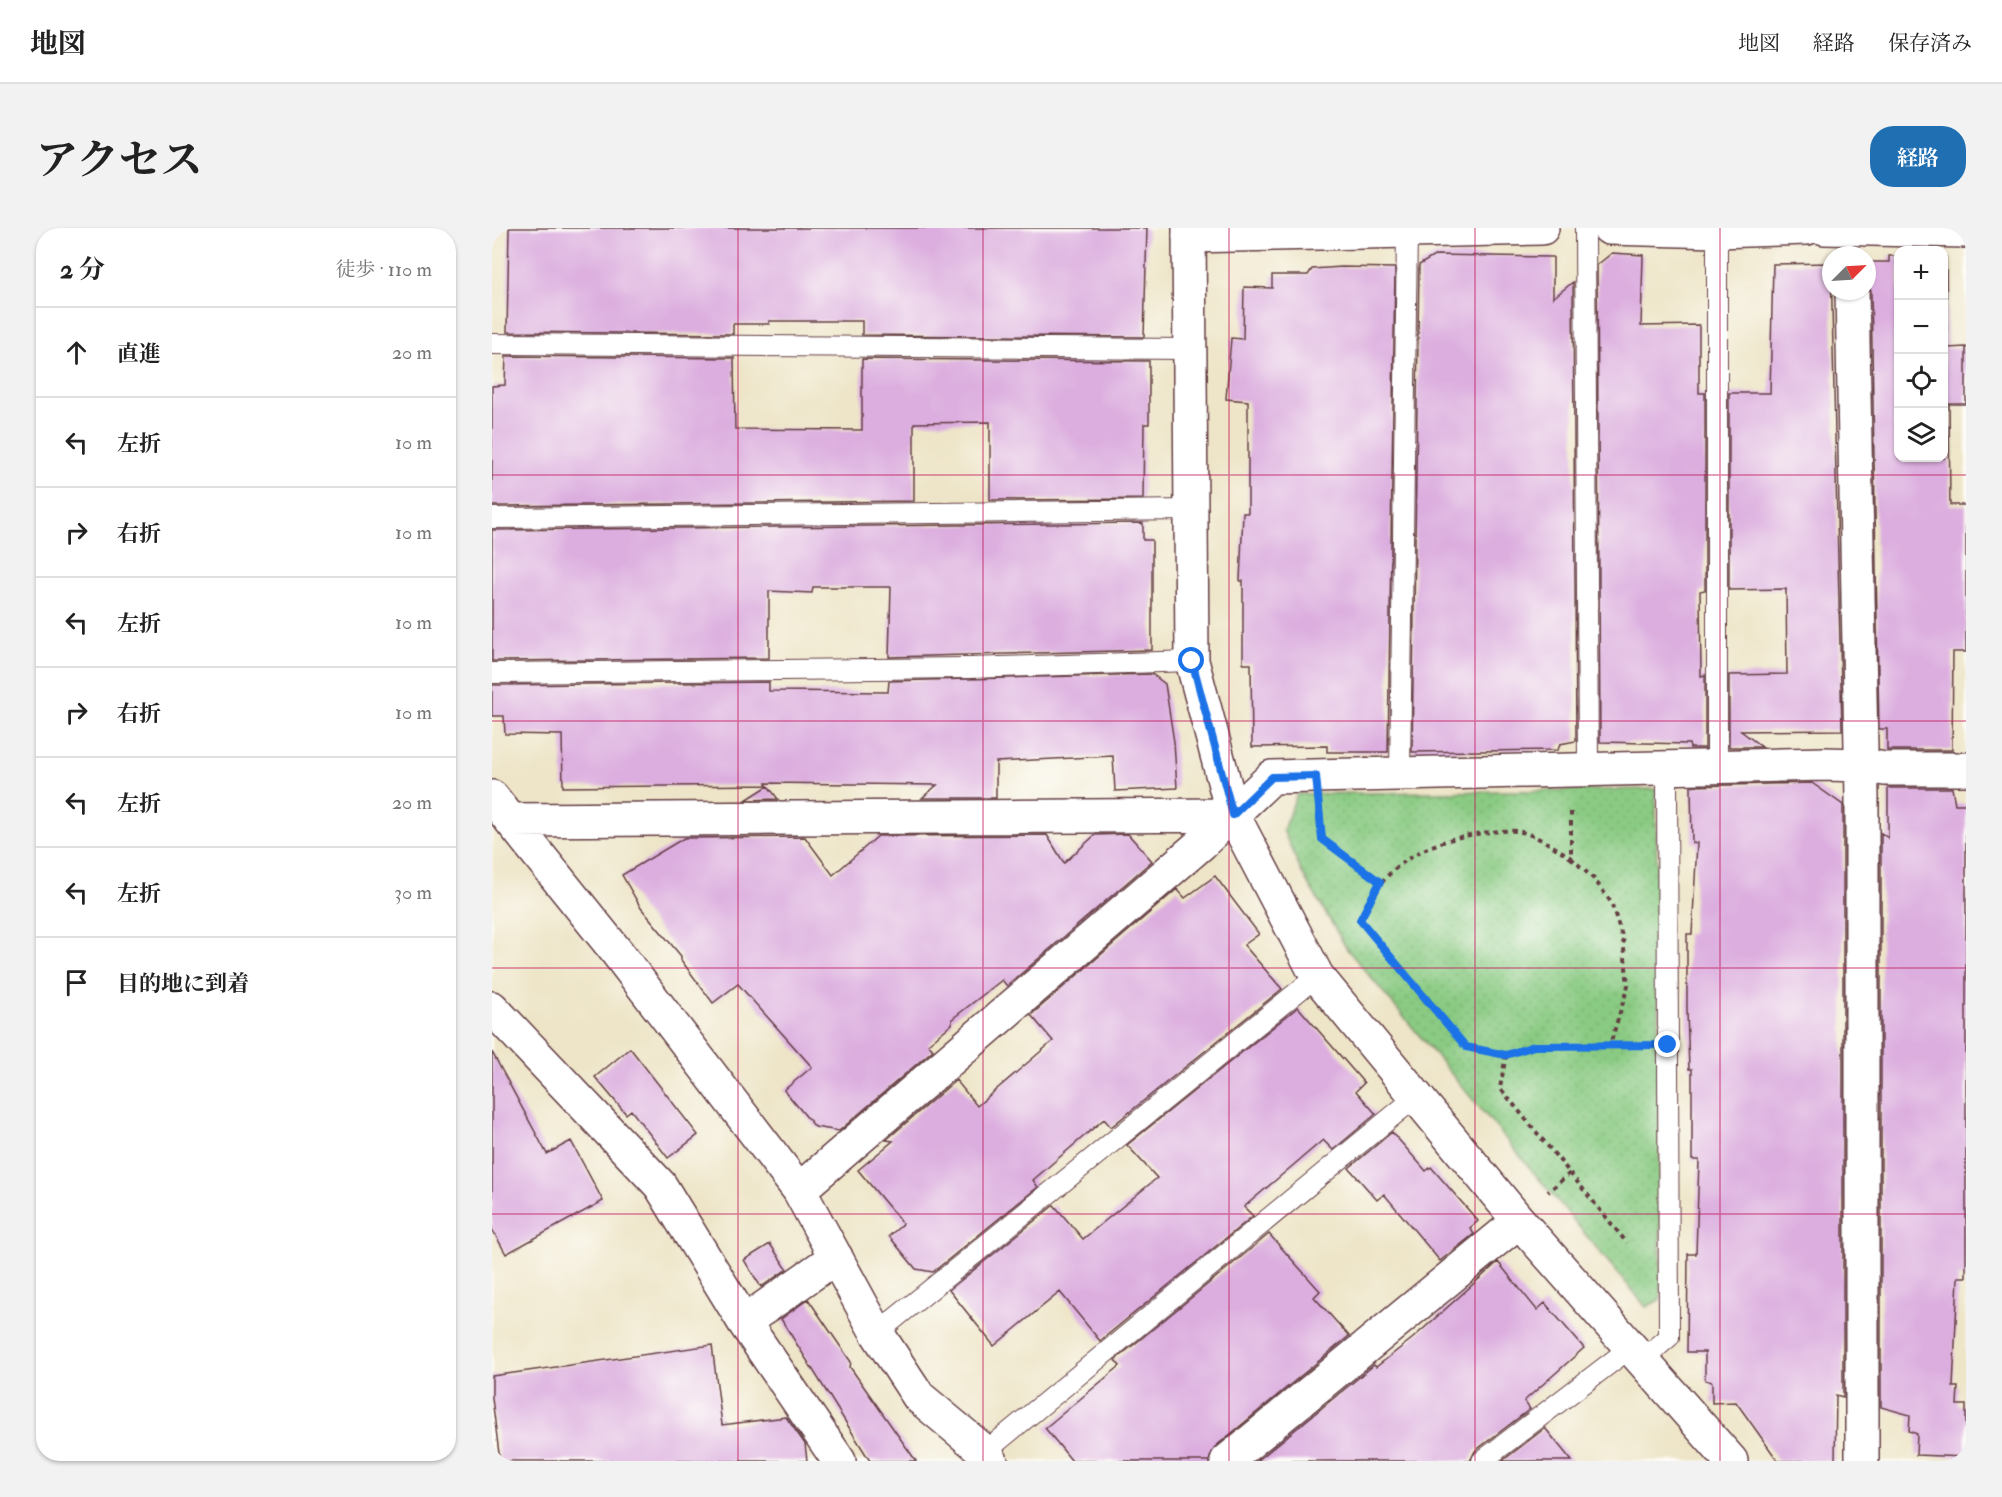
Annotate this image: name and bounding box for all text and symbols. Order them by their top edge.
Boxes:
text: 地図 [30,27,86,62]
text: 地図 [1738,30,1780,57]
text: 経路 [1813,30,1855,57]
text: 保存済み [1888,30,1972,57]
button: 経路 [1870,126,1966,187]
text: アクセス [36,135,203,187]
north arrow [1822,246,1876,300]
map controls [1894,246,1948,462]
button: + [1894,246,1948,300]
text: 2 分 [60,254,105,286]
text: 徒歩 · 110 m [336,257,432,282]
button: − [1894,300,1948,354]
icon: ahead [60,336,93,369]
text: 直進 [117,340,161,368]
text: 20 m [392,340,432,365]
button: locate [1894,354,1948,408]
button: layers [1894,408,1948,462]
icon: left [60,426,93,459]
text: 左折 [117,430,161,458]
text: 10 m [395,430,432,455]
icon: right [60,516,93,549]
text: 右折 [117,520,161,548]
text: 10 m [395,520,432,545]
icon: left [60,606,93,639]
text: 左折 [117,610,161,638]
text: 10 m [395,610,432,635]
route start [1178,647,1204,673]
icon: right [60,696,93,729]
text: 右折 [117,700,161,728]
text: 10 m [395,700,432,725]
icon: left [60,786,93,819]
text: 左折 [117,790,161,818]
text: 20 m [392,790,432,815]
icon: left [60,876,93,909]
text: 左折 [117,880,161,908]
text: 30 m [394,880,432,905]
icon: arrive [60,966,93,999]
text: 目的地に到着 [117,970,249,998]
route end [1654,1031,1680,1057]

